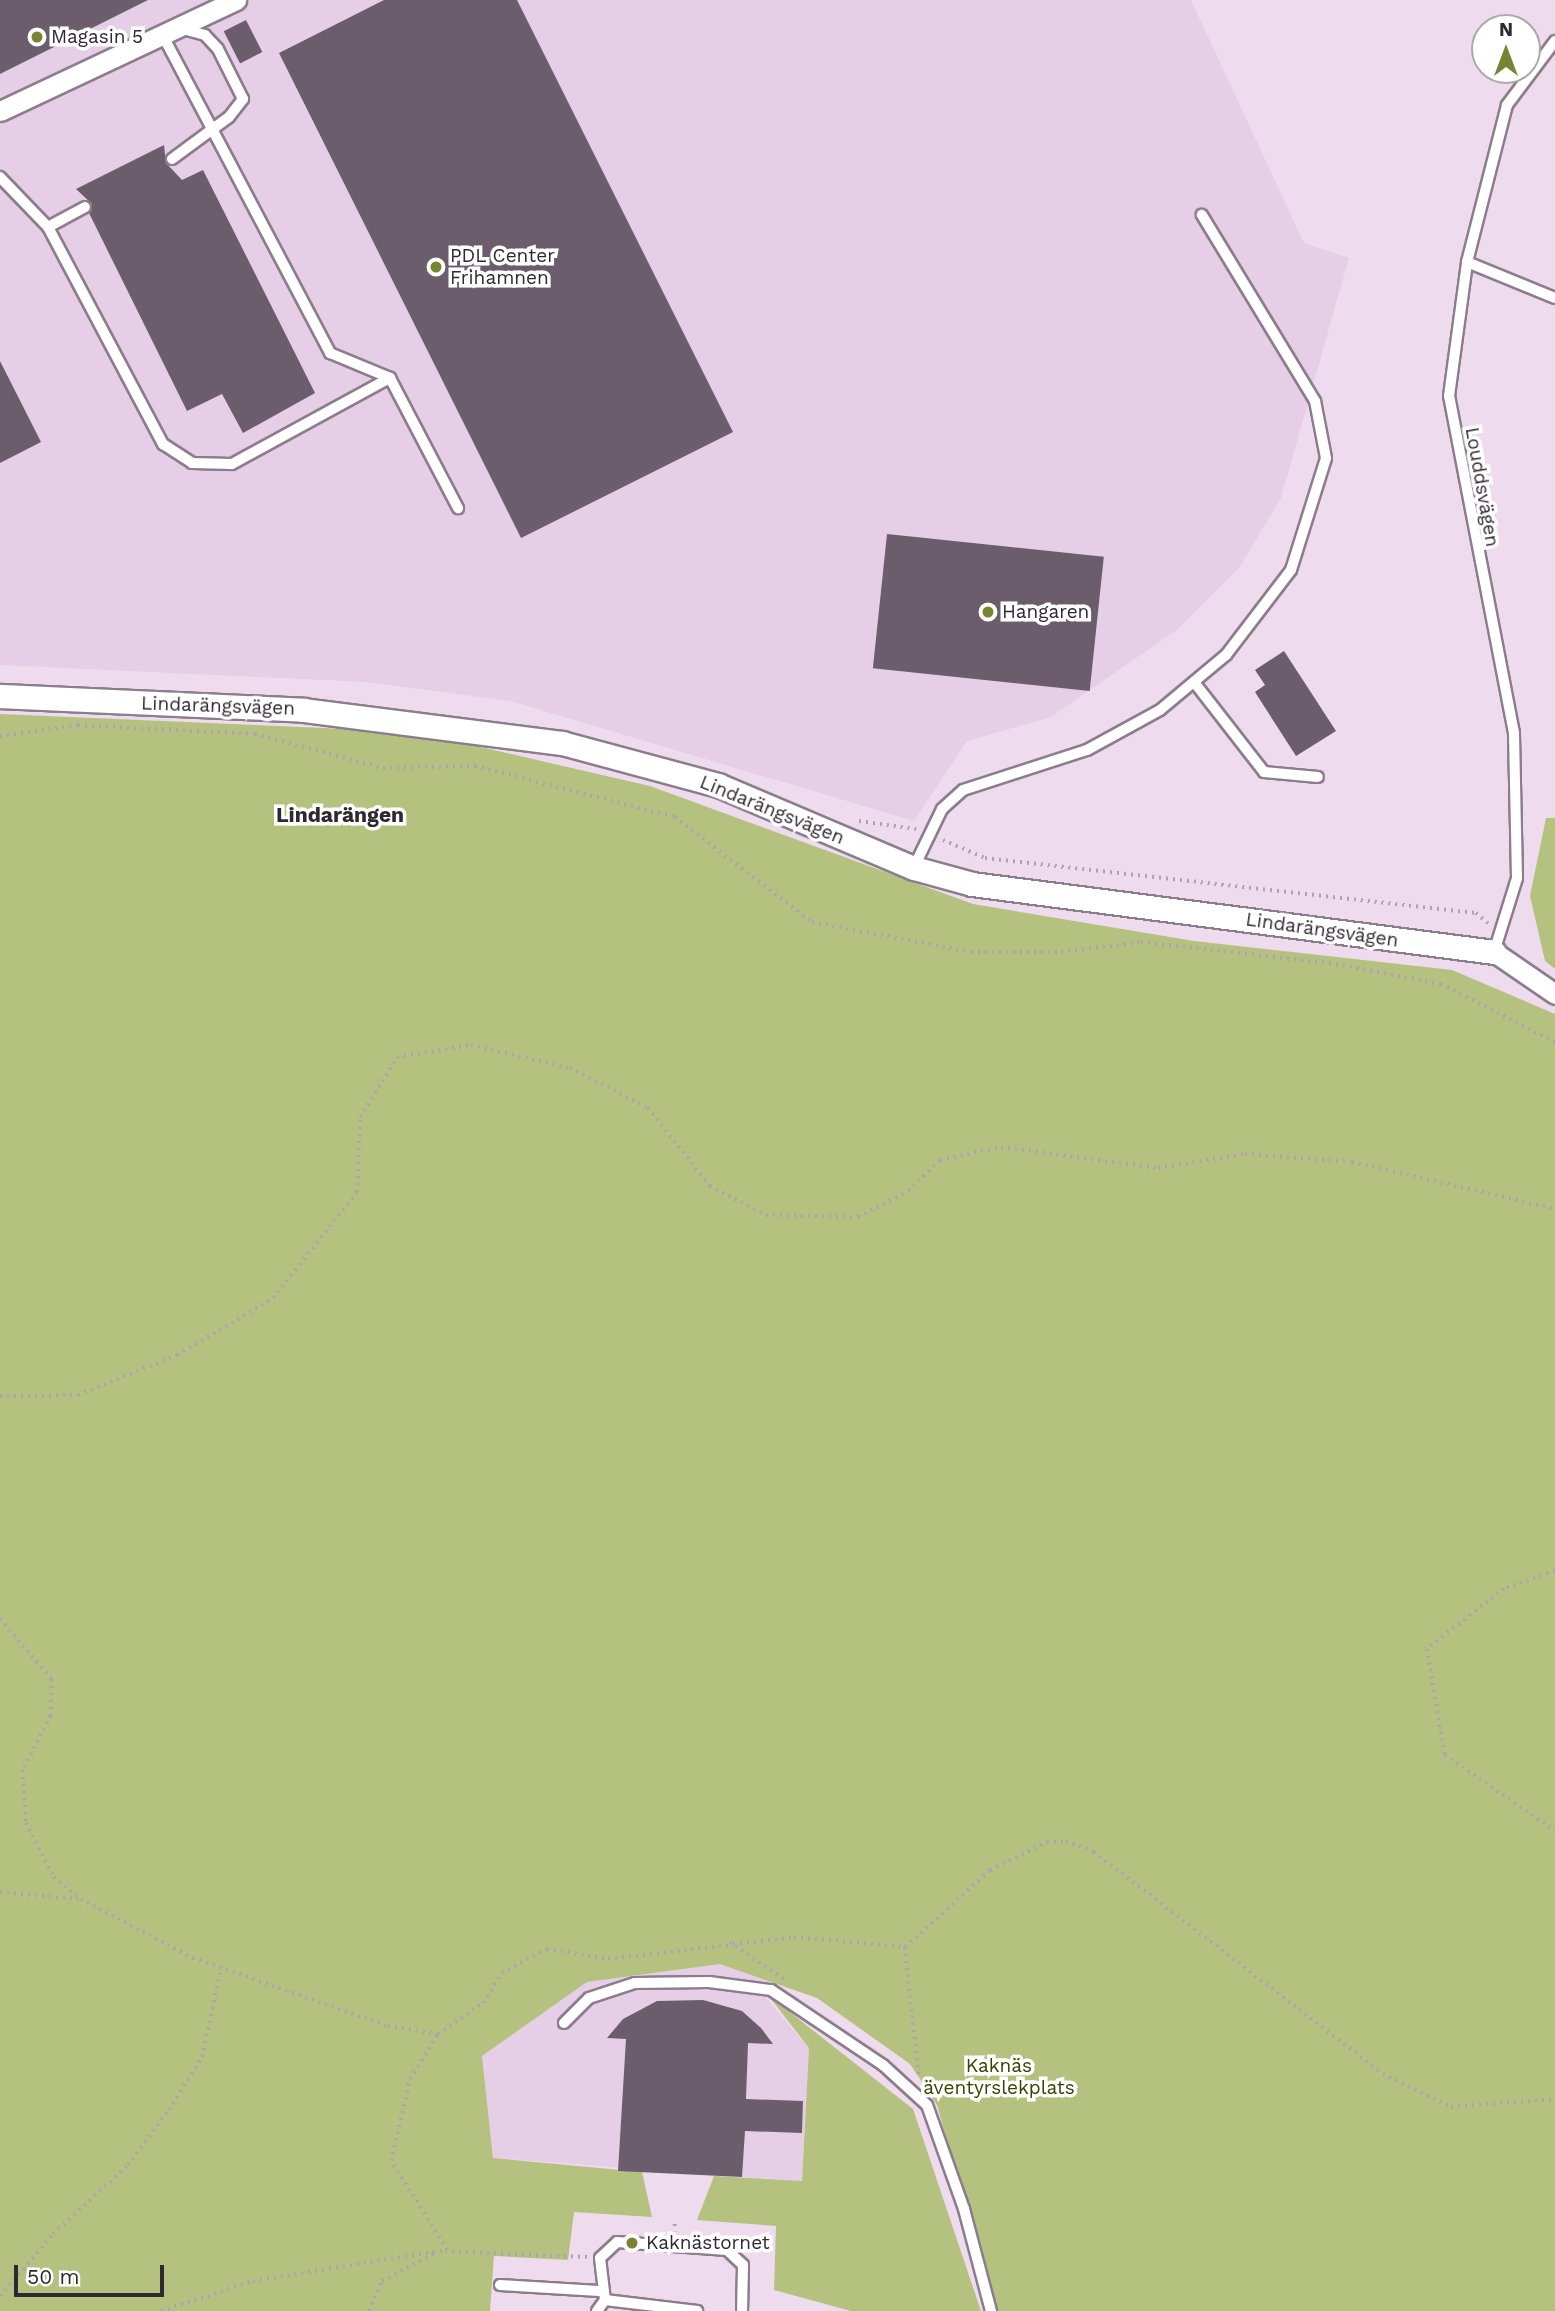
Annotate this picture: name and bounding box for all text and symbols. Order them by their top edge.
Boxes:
north arrow [1471,14,1541,84]
text: N [1499,18,1513,41]
place label: Magasin 5 [51,26,143,48]
marker: Magasin 5 [29,29,45,45]
place label: PDL Center Frihamnen [450,245,555,289]
marker: PDL Center Frihamnen [428,259,444,275]
street label: Louddsvägen [1460,425,1504,549]
place label: Hangaren [1002,601,1089,623]
marker: Hangaren [980,604,996,620]
street label: Lindarängsvägen [141,692,295,720]
street label: Lindarängsvägen [696,771,848,849]
district label: Lindarängen [276,802,404,828]
street label: Lindarängsvägen [1244,908,1400,952]
park label: Kaknäs äventyrslekplats [923,2055,1075,2099]
place label: Kaknästornet [646,2232,770,2254]
marker: Kaknästornet [624,2235,640,2251]
scale bar [18,2252,168,2296]
text: 50 m [27,2264,79,2289]

